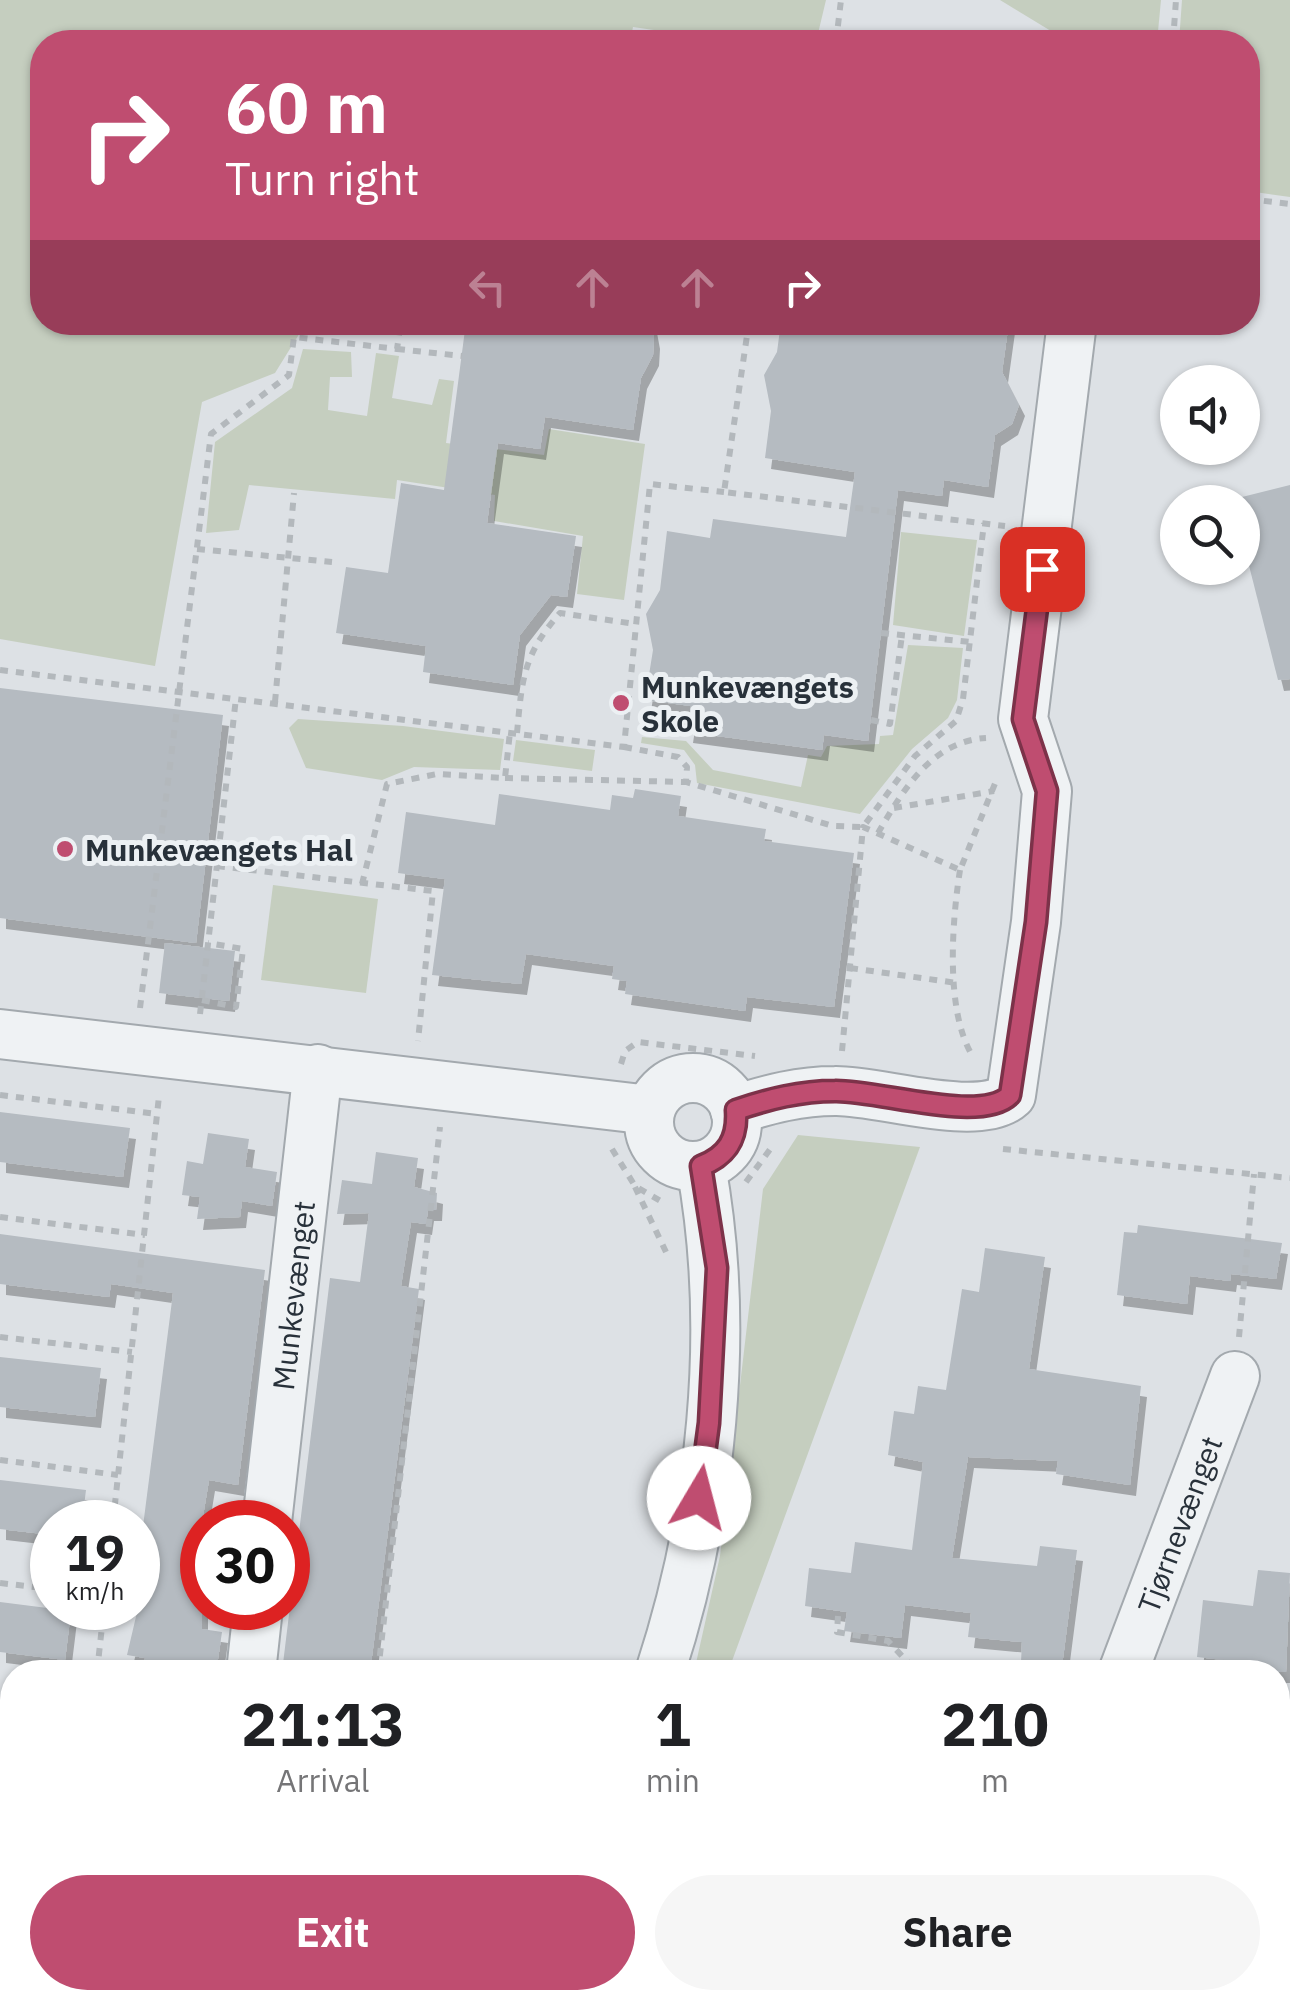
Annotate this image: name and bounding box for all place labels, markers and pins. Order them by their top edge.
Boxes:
pin [1000,527,1085,612]
place label: Munkevængets Skole [641,667,854,740]
marker: Munkevængets Skole [610,692,632,714]
place label: Munkevængets Hal [85,830,353,869]
marker: Munkevængets Hal [54,838,76,860]

